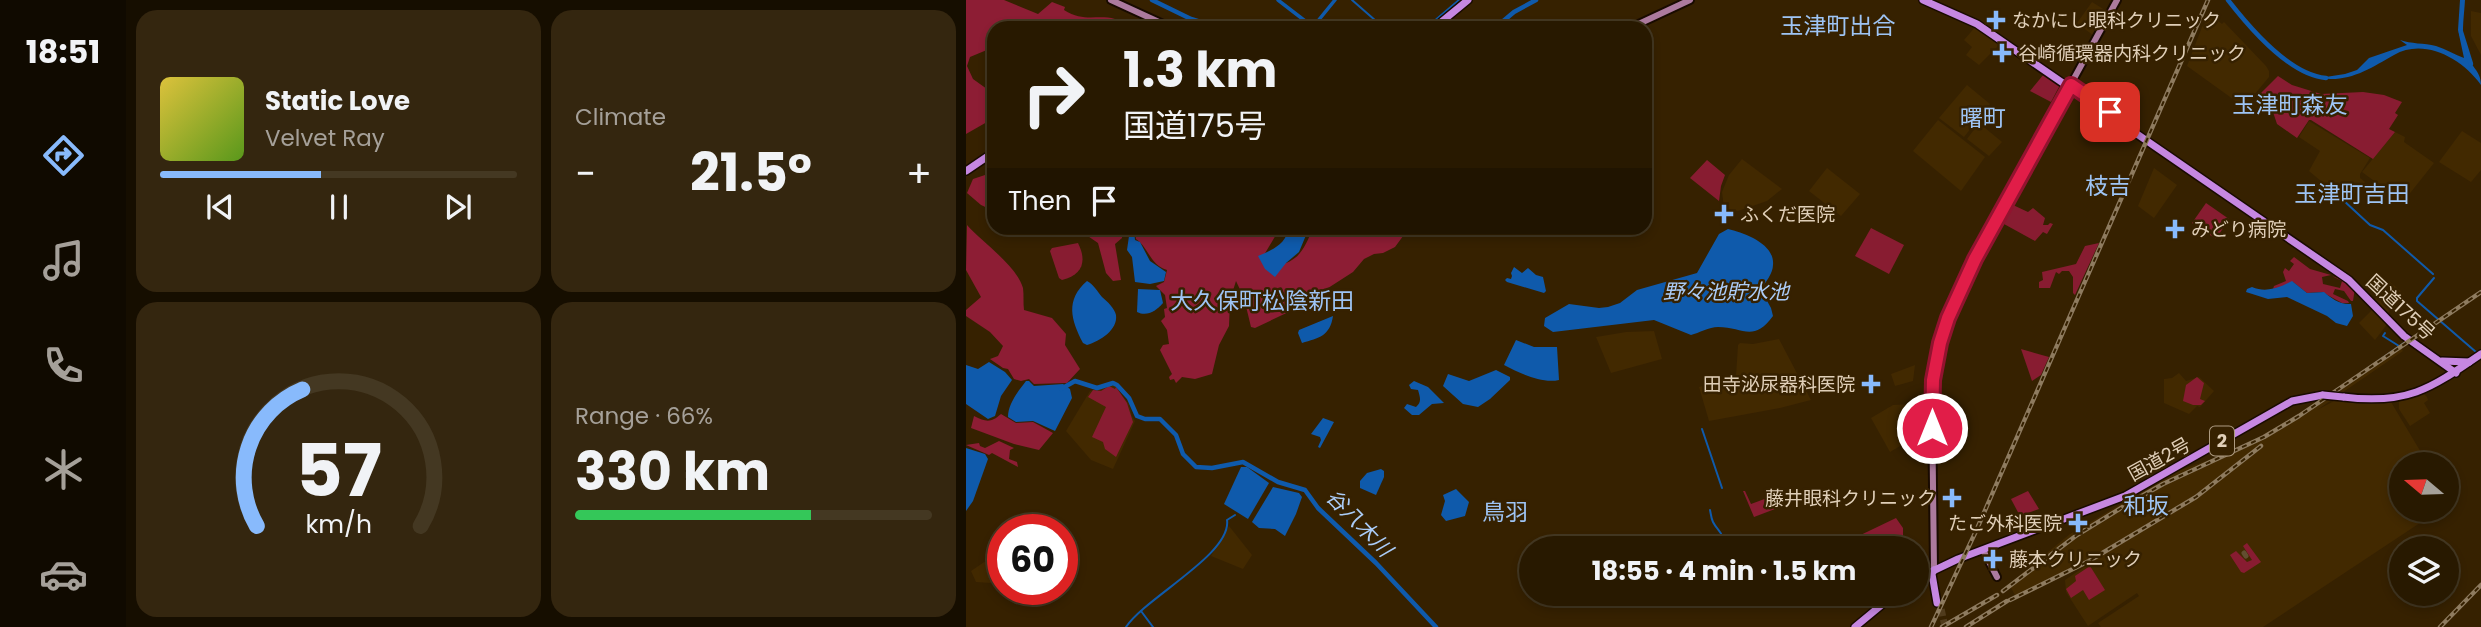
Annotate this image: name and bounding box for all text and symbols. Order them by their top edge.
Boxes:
place label: なかにし眼科クリニック [2012,7,2221,34]
district label: 玉津町出合 [1781,10,1896,42]
marker: なかにし眼科クリニック [1986,10,2006,30]
text: 18:51 [26,29,100,74]
text: 1.3 km [1123,36,1277,104]
place label: 谷崎循環器内科クリニック [2018,40,2246,67]
marker: 谷崎循環器内科クリニック [1992,43,2012,63]
icon: right [1008,49,1099,140]
pin [2080,82,2140,142]
text: Static Love [265,83,410,119]
district label: 玉津町森友 [2233,89,2348,121]
icon: arrive [2091,93,2129,131]
text: Climate [575,101,666,133]
district label: 曙町 [1960,102,2006,134]
text: 国道175号 [1123,103,1267,148]
text: Velvet Ray [265,122,385,154]
icon: directions [39,131,88,180]
text: 21.5° [690,136,812,209]
text: − [575,147,596,200]
text: + [906,147,932,200]
district label: 枝吉 [2085,170,2131,202]
district label: 玉津町吉田 [2295,178,2410,210]
icon: arrive [1085,182,1123,220]
text: Then [1008,183,1071,219]
icon: previous [201,188,239,226]
icon: pause [320,188,358,226]
icon: next [439,188,477,226]
place label: ふくだ医院 [1740,201,1835,228]
marker: ふくだ医院 [1714,204,1734,224]
place label: みどり病院 [2191,216,2286,243]
marker: みどり病院 [2165,219,2185,239]
icon: music [39,236,88,285]
street label: 国道175号 [2360,268,2441,346]
water label: 野々池貯水池 [1663,277,1791,306]
district label: 大久保町松陰新田 [1170,285,1354,317]
icon: phone [39,341,88,390]
place label: 田寺泌尿器科医院 [1703,371,1855,398]
marker: 田寺泌尿器科医院 [1861,374,1881,394]
position arrow [1895,391,1969,465]
text: Range · 66% [575,400,713,432]
text: 57 [295,420,382,521]
road number: 2 [2210,426,2234,456]
street label: 国道2号 [2123,431,2195,488]
text: 330 km [575,435,770,508]
icon: climate [39,445,88,494]
north arrow [2389,452,2459,522]
map controls [2389,452,2459,606]
water label: 谷八木川 [1320,482,1400,564]
place label: 藤井眼科クリニック [1765,485,1936,512]
marker: 藤井眼科クリニック [1942,488,1962,508]
district label: 和坂 [2123,490,2169,522]
district label: 鳥羽 [1482,496,1528,528]
text: km/h [305,506,372,541]
place label: たご外科医院 [1948,510,2062,537]
marker: たご外科医院 [2068,513,2088,533]
speed limit sign: 60 [987,514,1078,605]
button: layers [2389,536,2459,606]
place label: 藤本クリニック [2009,546,2142,573]
marker: 藤本クリニック [1983,549,2003,569]
icon: car [39,550,88,599]
text: 18:55 · 4 min · 1.5 km [1592,553,1856,589]

